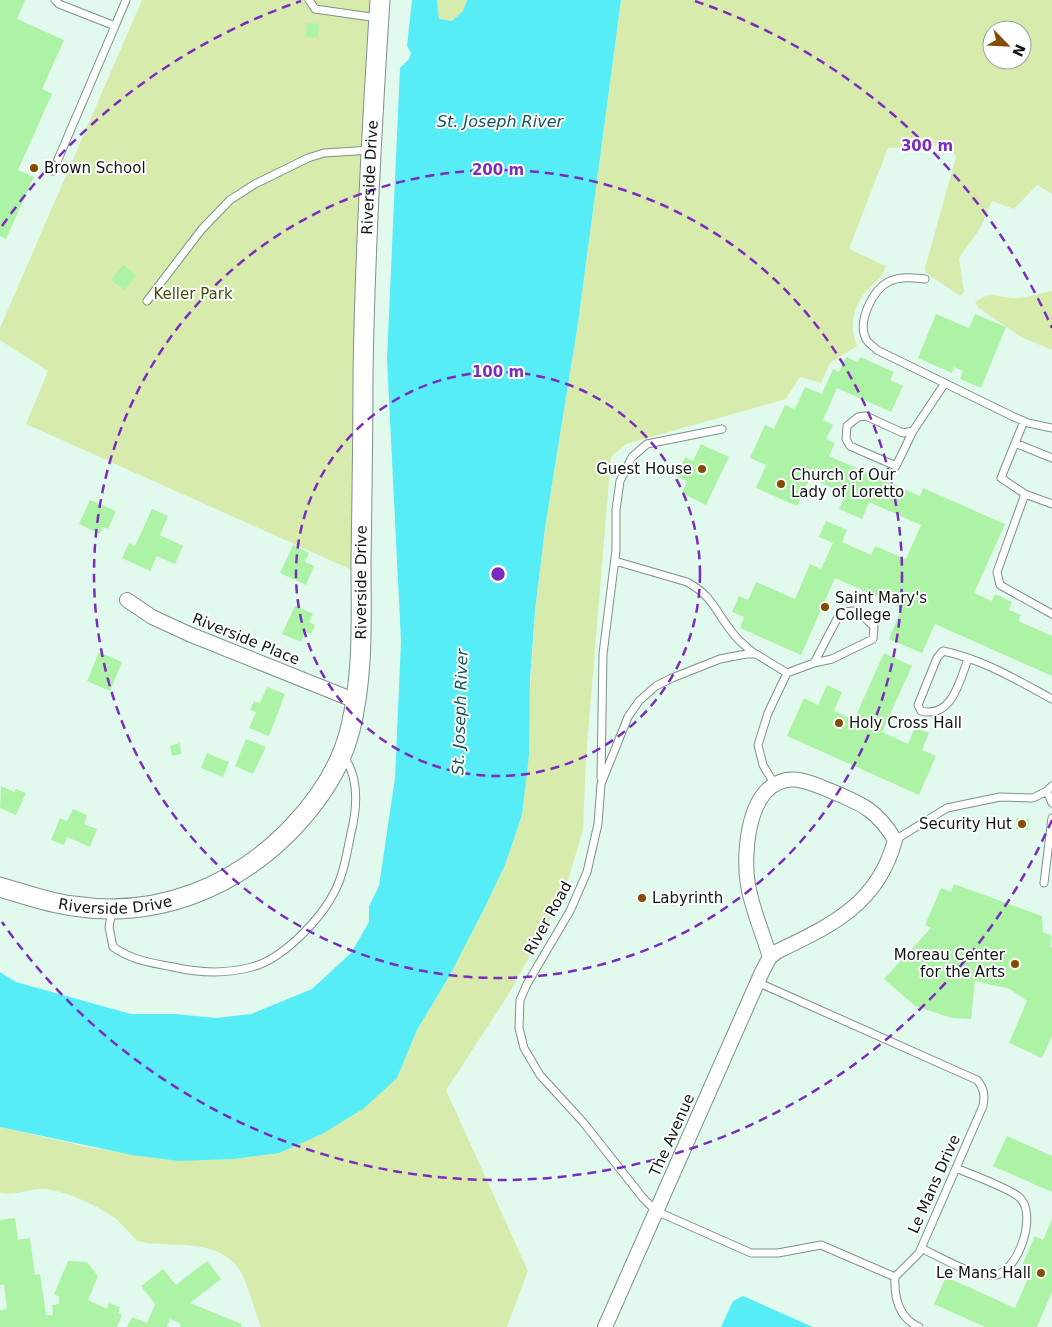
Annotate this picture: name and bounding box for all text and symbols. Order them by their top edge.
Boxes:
north arrow [982,20,1032,70]
text: N [1009,42,1029,59]
water label: St. Joseph River [437,112,564,131]
street label: Riverside Drive [358,120,382,235]
text: 300 m [901,137,953,155]
place label: Brown School [44,159,146,177]
text: 200 m [472,161,524,179]
marker: Brown School [28,162,40,174]
park label: Keller Park [153,285,233,303]
text: 100 m [472,363,524,381]
place label: Guest House [596,460,692,478]
marker: Guest House [696,463,708,475]
place label: Church of Our Lady of Loretto [791,466,904,501]
marker: Church of Our Lady of Loretto [775,478,787,490]
street label: Riverside Drive [352,525,371,640]
centre of rings [489,565,507,583]
place label: Saint Mary's College [835,589,927,624]
marker: Saint Mary's College [819,601,831,613]
street label: Riverside Place [190,609,302,669]
water label: St. Joseph River [448,647,472,775]
place label: Holy Cross Hall [849,714,962,732]
marker: Holy Cross Hall [833,717,845,729]
place label: Security Hut [919,815,1012,833]
marker: Security Hut [1016,818,1028,830]
street label: River Road [520,878,576,958]
place label: Labyrinth [652,889,723,907]
street label: Riverside Drive [57,892,174,918]
marker: Labyrinth [636,892,648,904]
place label: Moreau Center for the Arts [894,946,1006,981]
marker: Moreau Center for the Arts [1009,958,1021,970]
street label: The Avenue [645,1091,698,1180]
street label: Le Mans Drive [904,1132,964,1236]
place label: Le Mans Hall [936,1264,1031,1282]
marker: Le Mans Hall [1035,1267,1047,1279]

